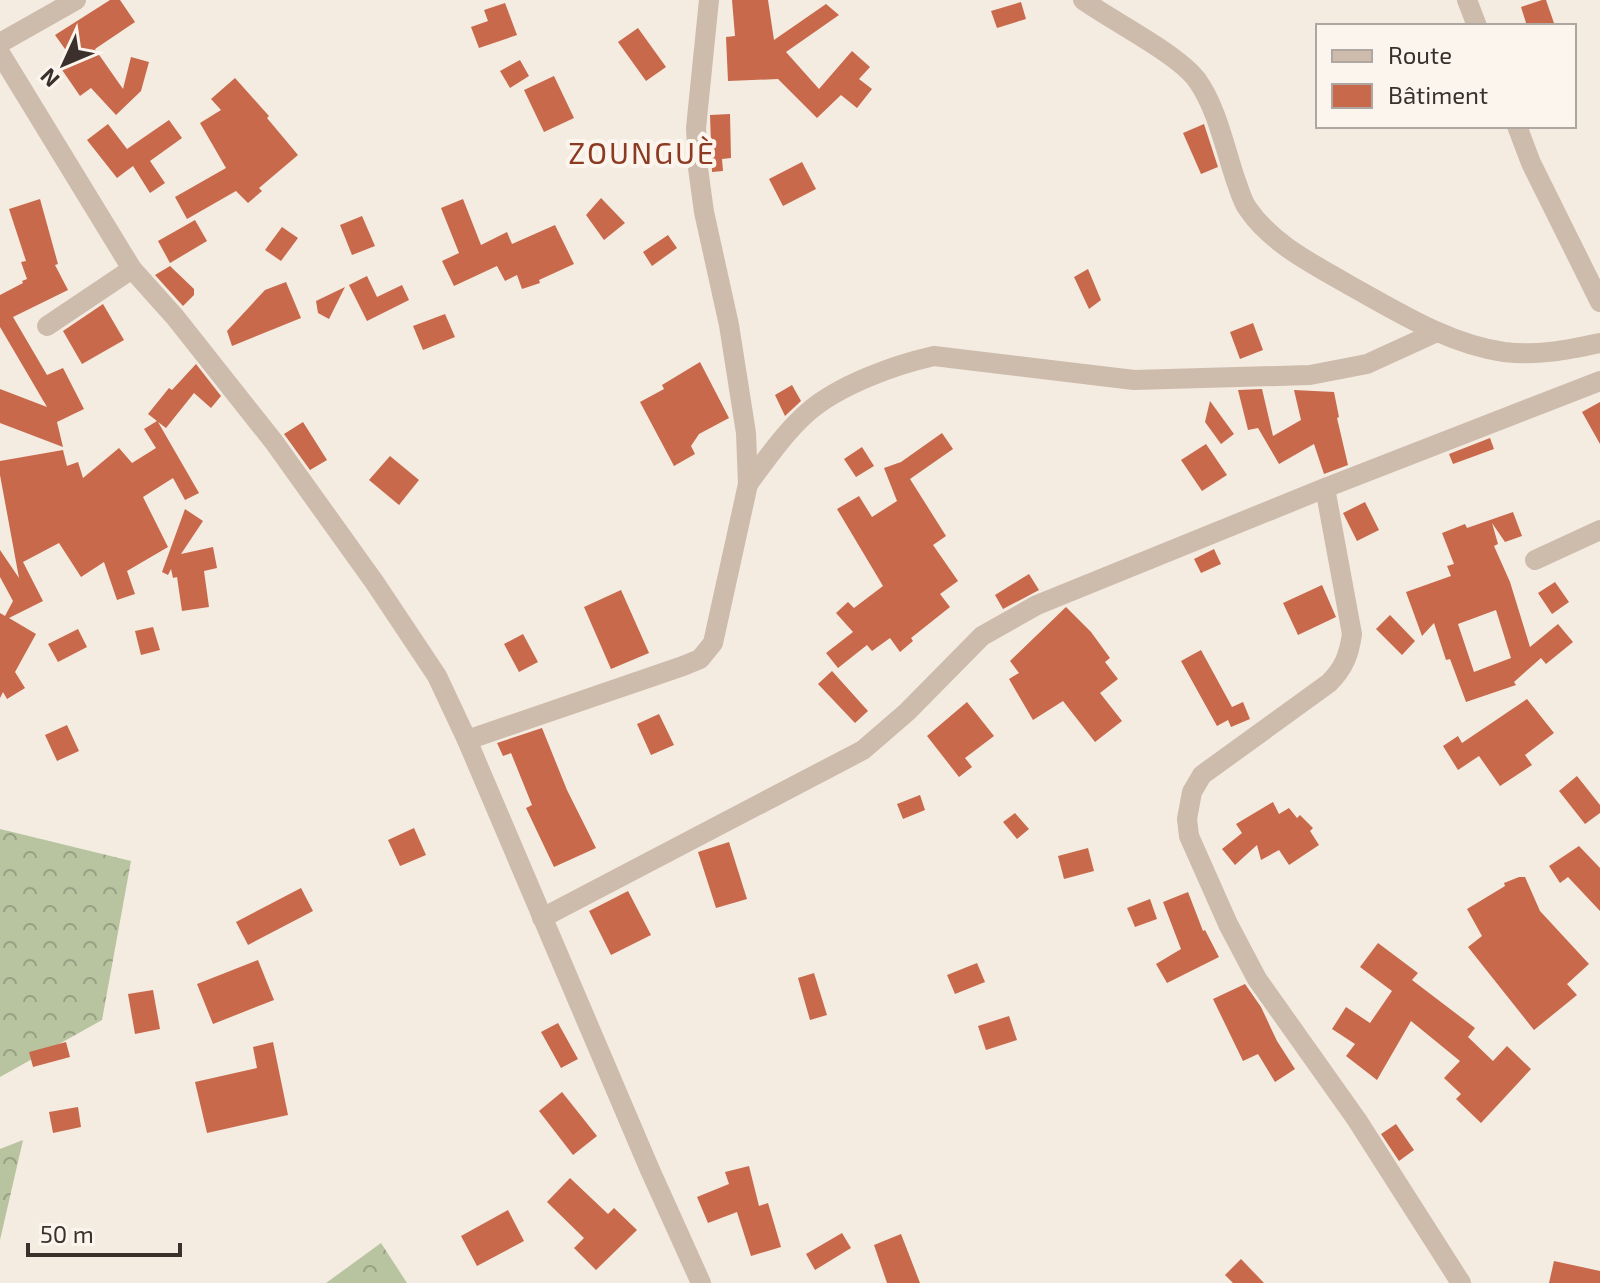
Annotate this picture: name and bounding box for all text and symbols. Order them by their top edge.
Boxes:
north arrow [24,24,104,104]
legend [1316,24,1576,128]
text: Route [1388,40,1452,69]
text: N [34,64,64,93]
text: Bâtiment [1388,80,1488,109]
district label: ZOUNGUÈ [568,134,716,170]
scale bar [28,1207,180,1257]
text: 50 m [40,1219,94,1248]

